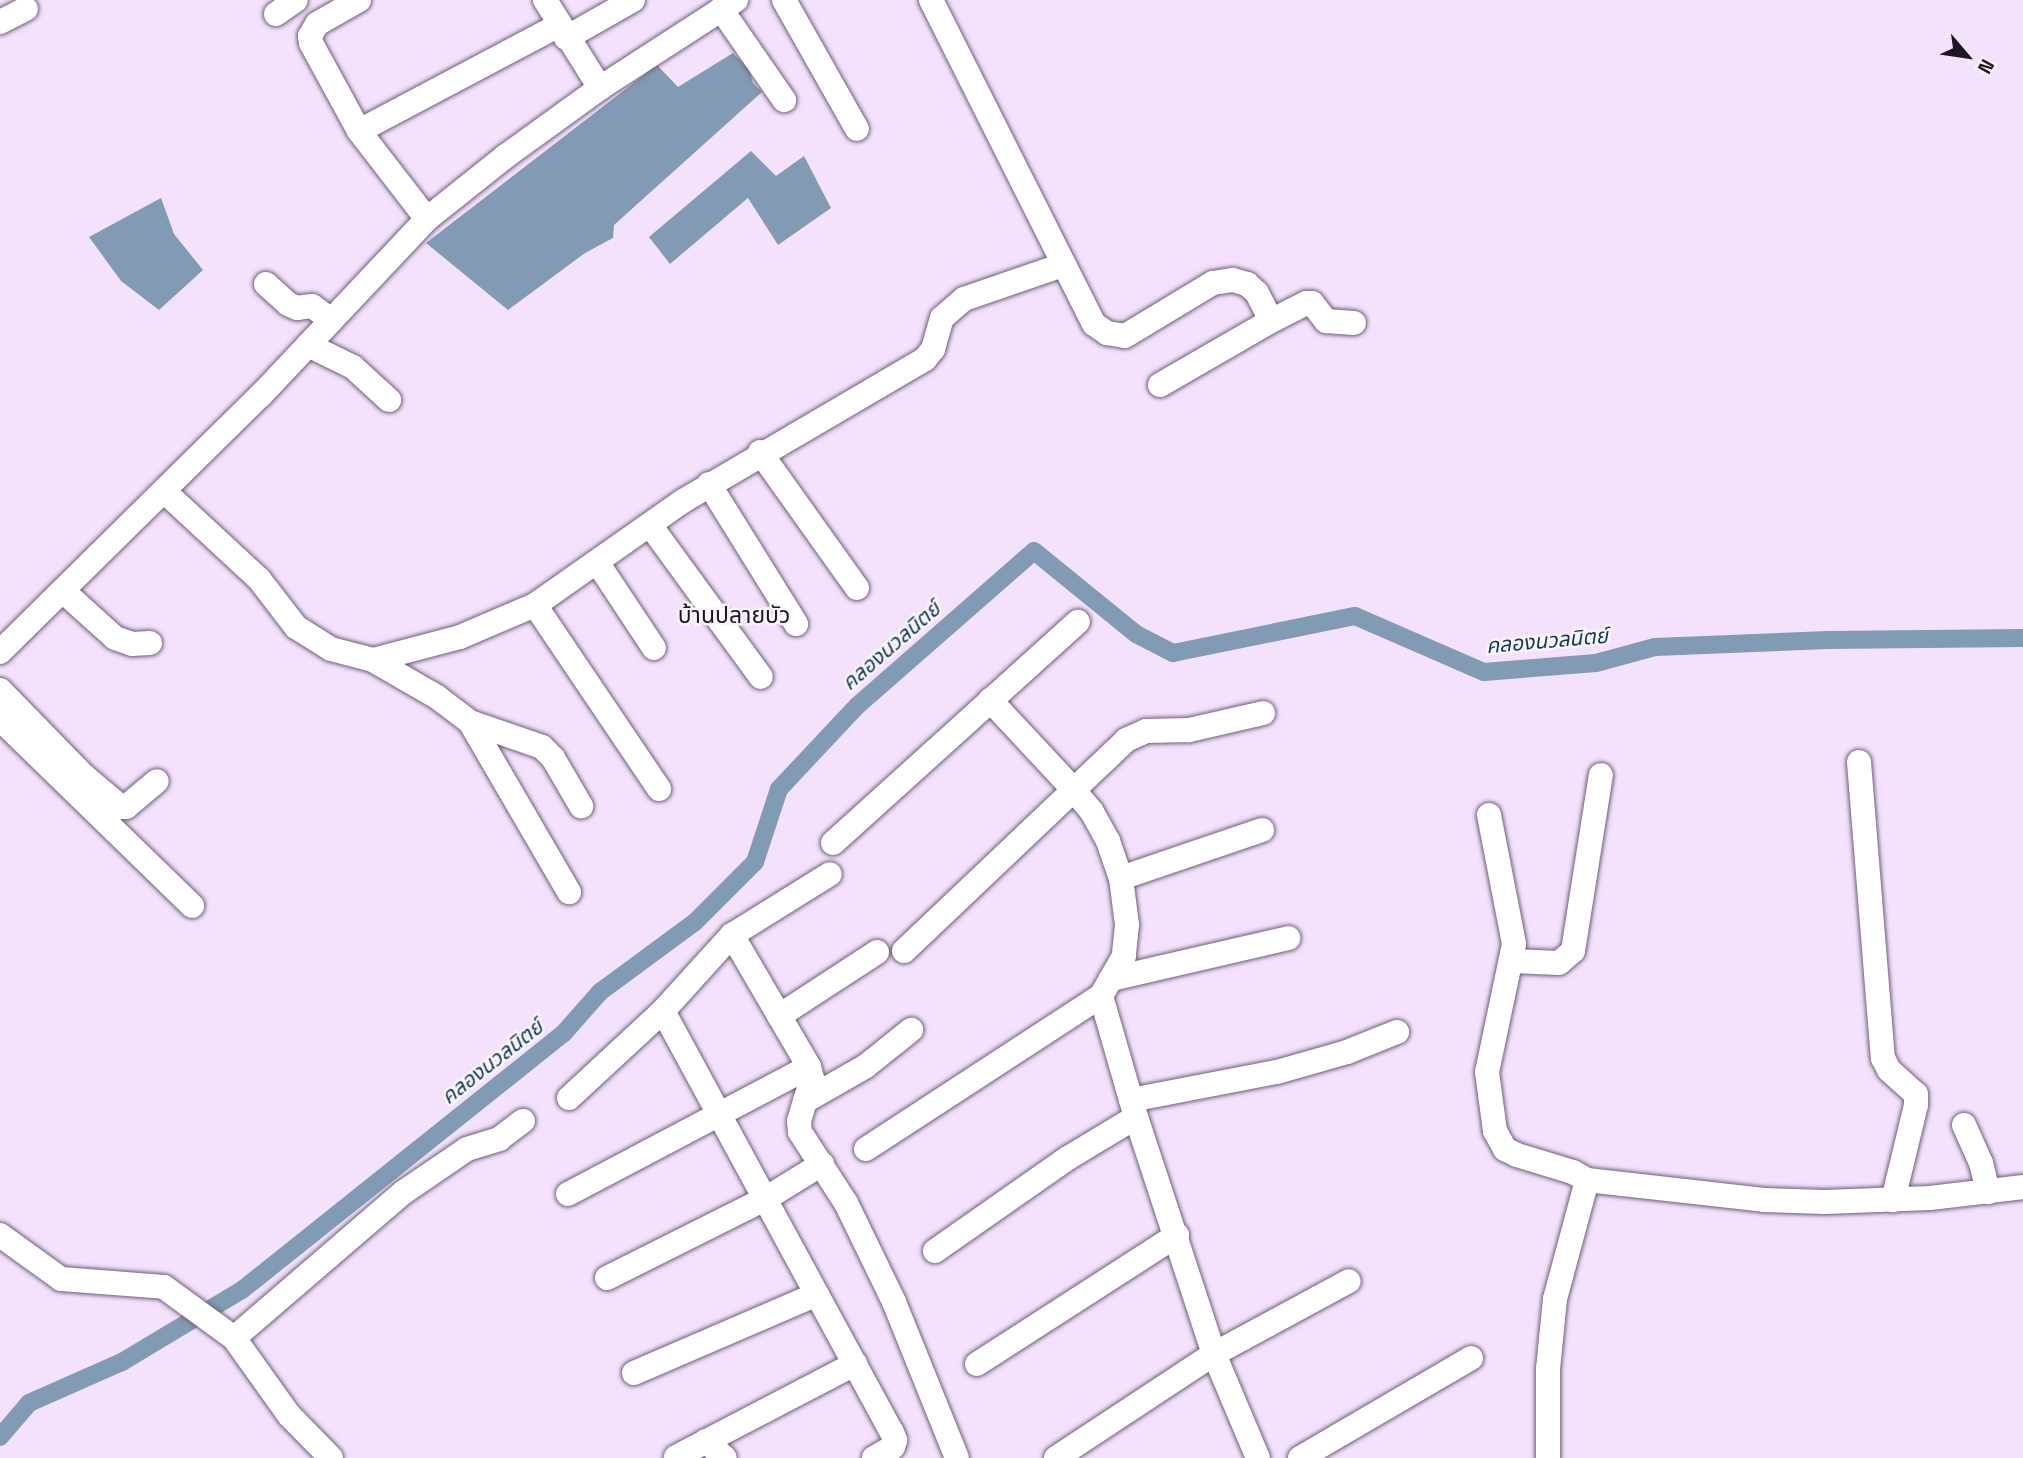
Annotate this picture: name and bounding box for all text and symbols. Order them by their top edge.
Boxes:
north arrow [1932,21,2002,91]
text: N [1972,55,2000,78]
water label: คลองนวลนิตย์ [837,596,945,696]
district label: บ้านปลายบัว [678,601,790,629]
water label: คลองนวลนิตย์ [1485,623,1609,659]
water label: คลองนวลนิตย์ [436,1014,548,1110]

